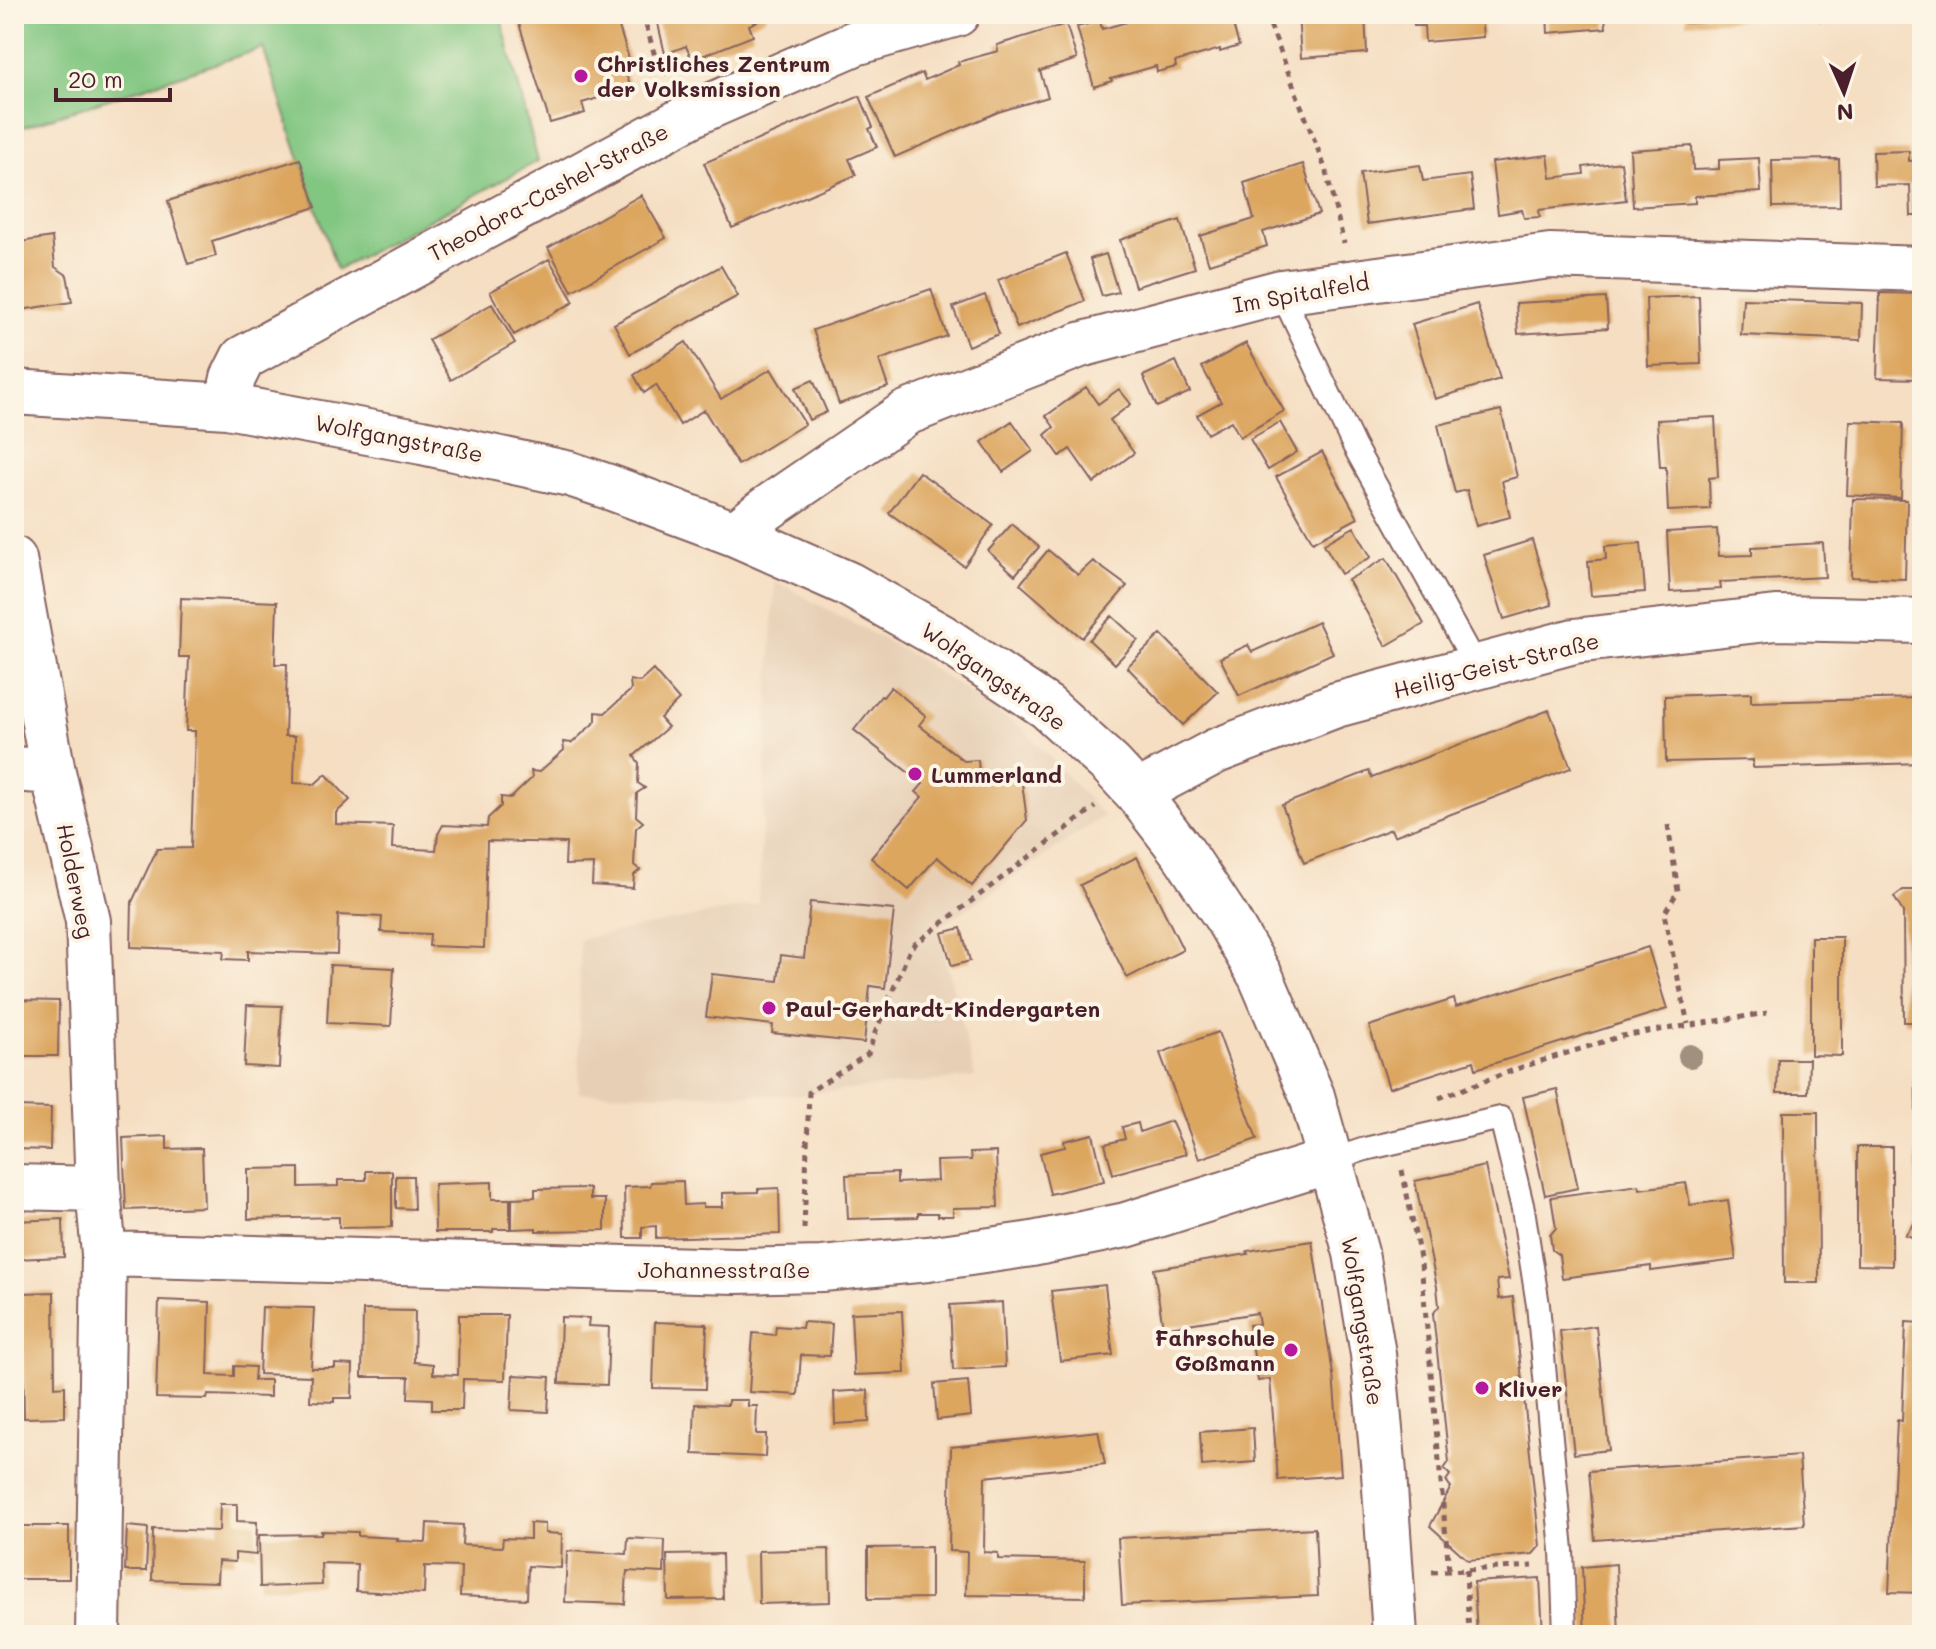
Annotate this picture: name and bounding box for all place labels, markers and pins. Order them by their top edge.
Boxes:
place label: Christliches Zentrum der Volksmission [597,49,830,103]
marker: Christliches Zentrum der Volksmission [572,67,590,85]
place label: Lummerland [931,760,1062,789]
marker: Lummerland [906,765,924,783]
place label: Paul-Gerhardt-Kindergarten [785,994,1100,1023]
marker: Paul-Gerhardt-Kindergarten [760,999,778,1017]
place label: Fahrschule Goßmann [1154,1323,1275,1377]
marker: Fahrschule Goßmann [1282,1341,1300,1359]
place label: Kliver [1498,1374,1562,1403]
marker: Kliver [1473,1379,1491,1397]

